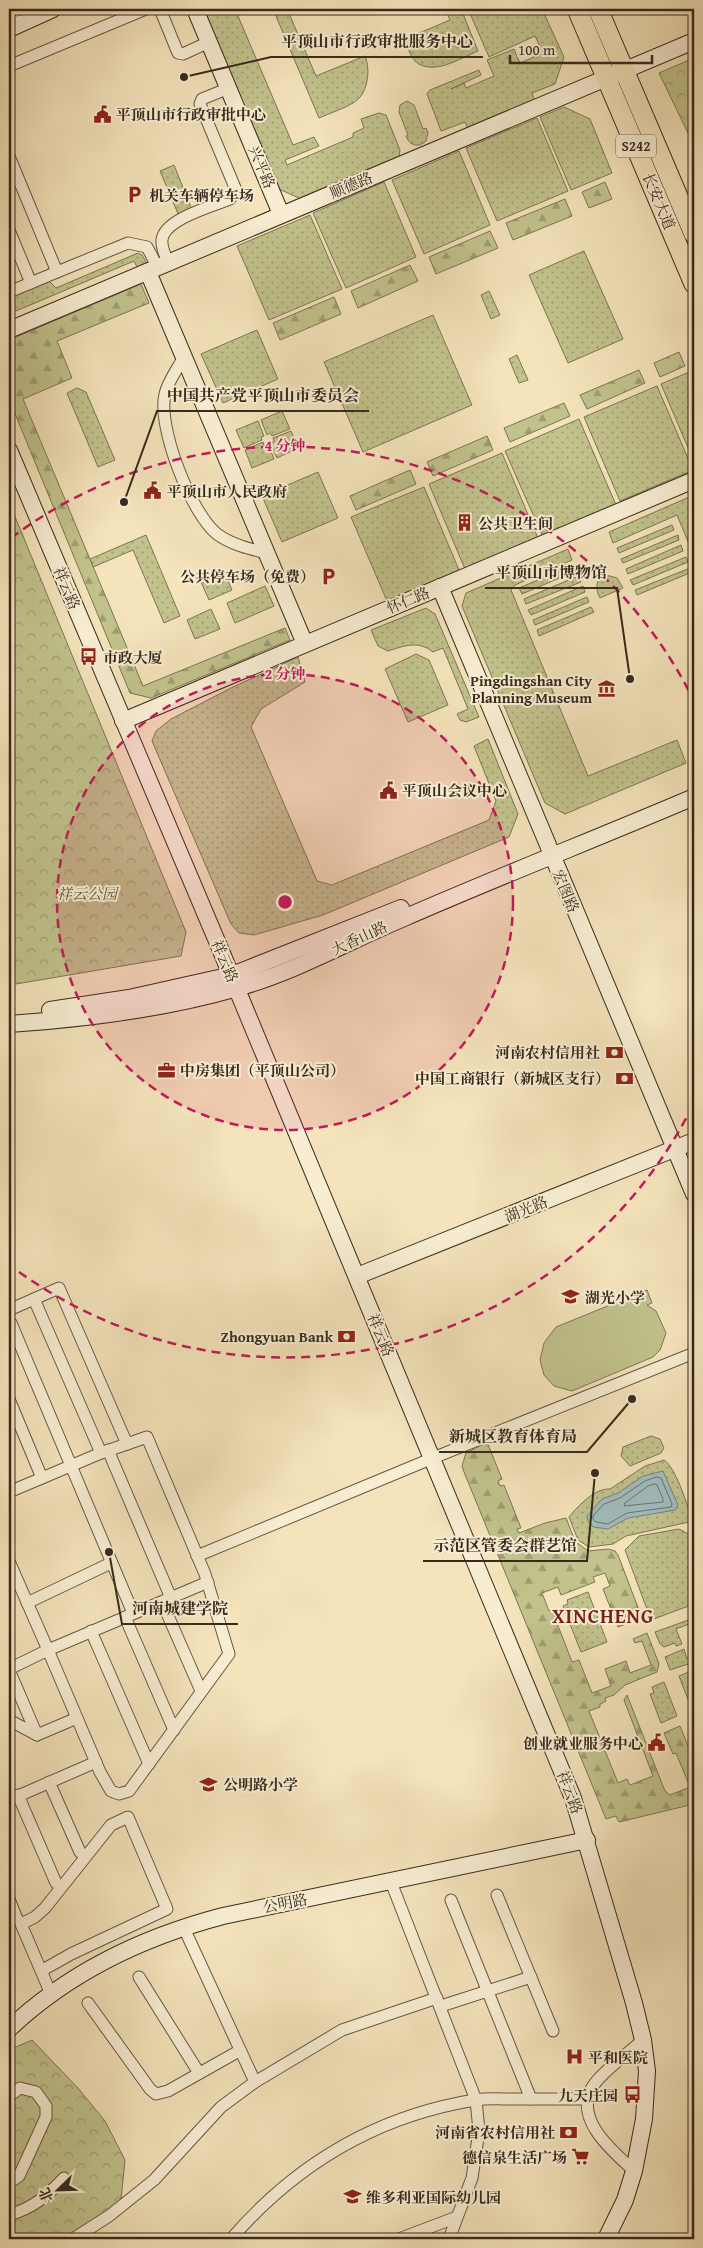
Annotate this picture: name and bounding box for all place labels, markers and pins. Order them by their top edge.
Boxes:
callout: 平顶山市行政审批服务中心 [271,26,483,57]
public building icon: 平顶山市行政审批中心 [92,104,112,124]
place label: 平顶山市行政审批中心 [116,104,266,125]
parking icon: 机关车辆停车场 [125,185,145,205]
place label: 机关车辆停车场 [149,185,254,206]
callout: 中国共产党平顶山市委员会 [157,380,369,411]
public building icon: 平顶山市人民政府 [143,481,163,501]
place label: 平顶山市人民政府 [167,481,287,502]
building icon: 公共卫生间 [454,513,474,533]
place label: 公共卫生间 [478,513,553,534]
callout: 平顶山市博物馆 [485,557,617,588]
place label: 公共停车场（免费） [180,566,315,587]
parking icon: 公共停车场（免费） [319,566,339,586]
bus stop icon: 市政大厦 [79,647,99,667]
place label: 市政大厦 [103,647,163,668]
place label: Pingdingshan City Planning Museum [470,670,592,708]
museum icon: Pingdingshan City Planning Museum [596,679,616,699]
public building icon: 平顶山会议中心 [378,780,398,800]
place label: 平顶山会议中心 [402,780,507,801]
centre of rings [276,893,294,911]
place label: 河南农村信用社 [495,1042,600,1063]
bank icon: 河南农村信用社 [604,1042,624,1062]
office icon: 中房集团（平顶山公司） [156,1060,176,1080]
place label: 中房集团（平顶山公司） [180,1060,345,1081]
place label: 中国工商银行（新城区支行） [415,1068,610,1089]
bank icon: 中国工商银行（新城区支行） [614,1068,634,1088]
school or university icon: 湖光小学 [561,1287,581,1307]
place label: 湖光小学 [585,1287,645,1308]
place label: Zhongyuan Bank [221,1326,333,1347]
bank icon: Zhongyuan Bank [337,1326,357,1346]
callout: 新城区教育体育局 [439,1421,587,1452]
callout: 示范区管委会群艺馆 [423,1530,587,1561]
callout: 河南城建学院 [122,1593,238,1624]
place label: 创业就业服务中心 [523,1733,643,1754]
public building icon: 创业就业服务中心 [647,1733,667,1753]
school or university icon: 公明路小学 [199,1774,219,1794]
place label: 公明路小学 [223,1774,298,1795]
hospital icon: 平和医院 [564,2047,584,2067]
place label: 平和医院 [588,2047,648,2068]
place label: 九天庄园 [558,2085,618,2106]
bus stop icon: 九天庄园 [622,2085,642,2105]
place label: 河南省农村信用社 [435,2122,555,2143]
bank icon: 河南省农村信用社 [559,2122,579,2142]
place label: 德信泉生活广场 [462,2147,567,2168]
supermarket icon: 德信泉生活广场 [571,2147,591,2167]
school or university icon: 维多利亚国际幼儿园 [342,2187,362,2207]
place label: 维多利亚国际幼儿园 [366,2187,501,2208]

